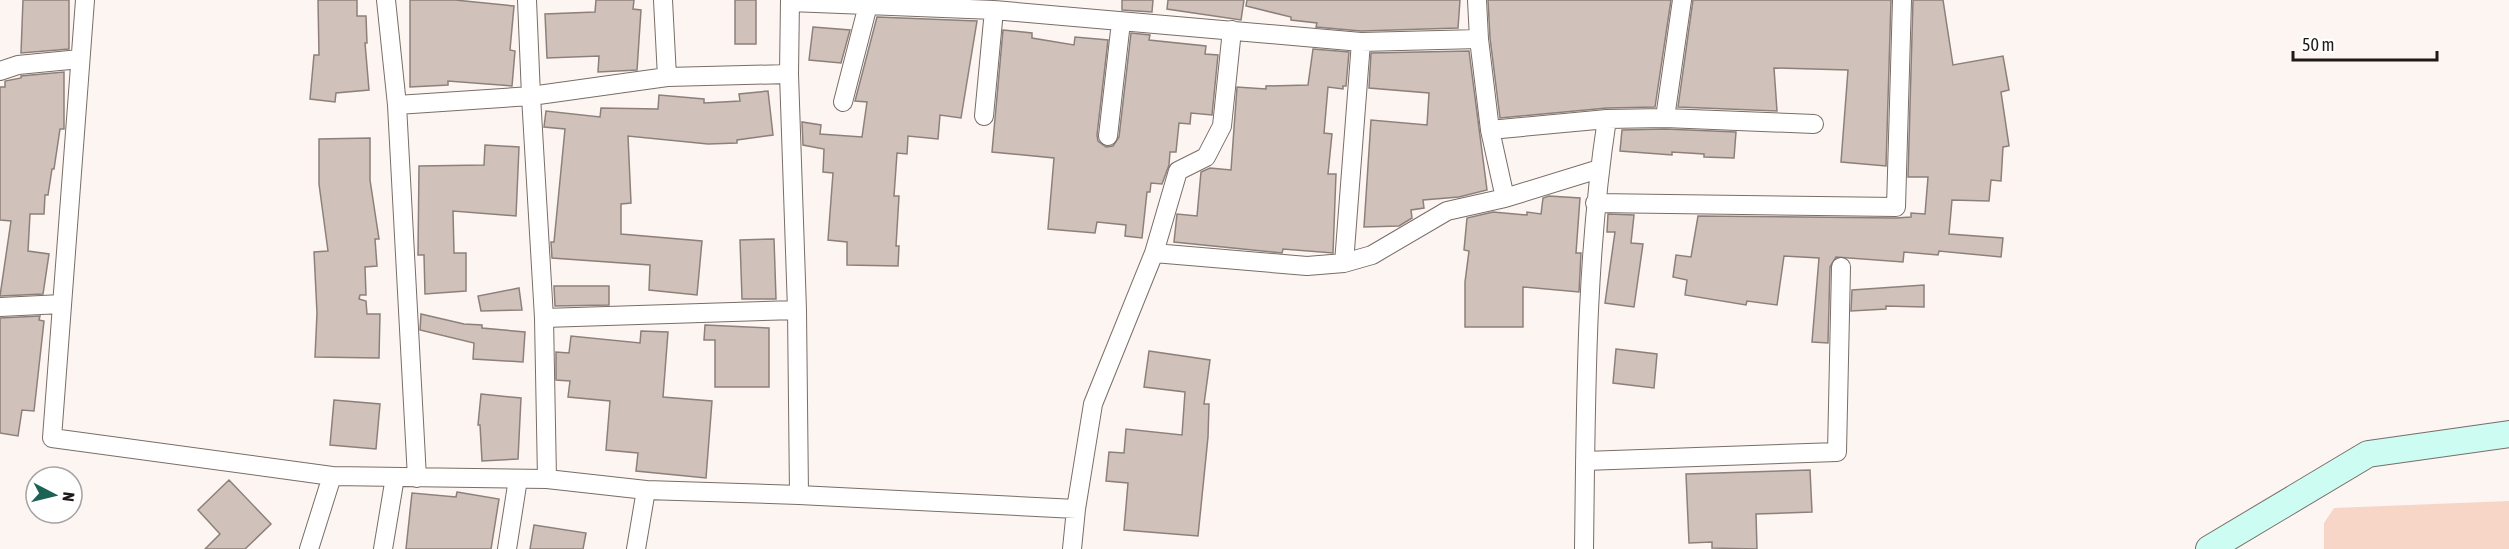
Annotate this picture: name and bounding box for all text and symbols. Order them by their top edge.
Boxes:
scale bar [2293,24,2437,62]
text: 50 m [2302,34,2334,55]
north arrow [24,465,84,525]
text: N [59,491,78,503]

